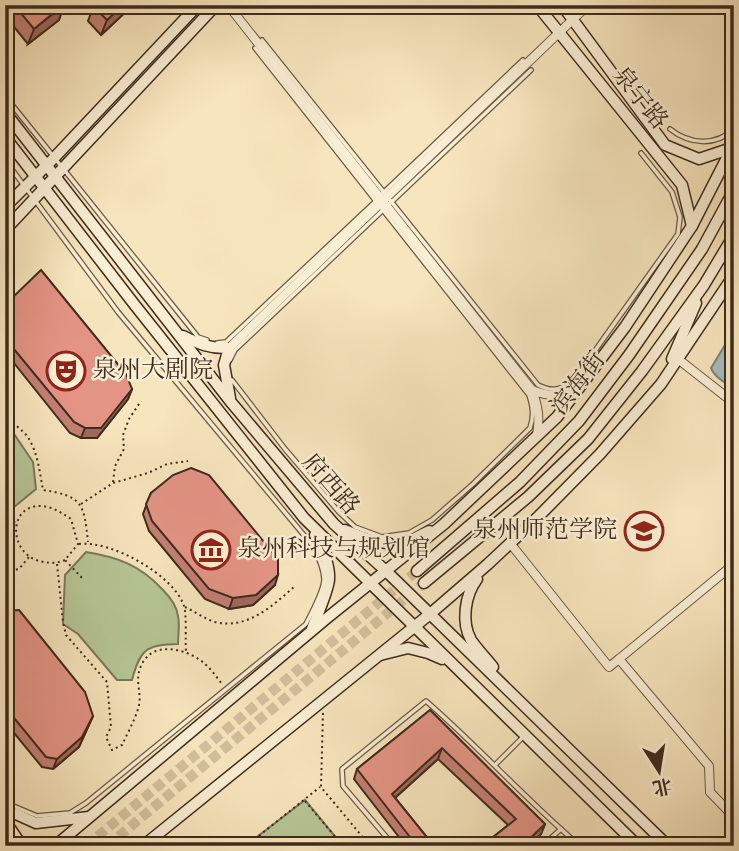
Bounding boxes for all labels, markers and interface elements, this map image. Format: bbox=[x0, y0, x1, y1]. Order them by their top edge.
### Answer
street label: 泉宁路 bbox=[607, 62, 673, 135]
street label: 滨海街 bbox=[545, 346, 611, 420]
theatre icon: 泉州大剧院 bbox=[45, 350, 87, 392]
place label: 泉州大剧院 bbox=[93, 356, 213, 383]
street label: 府西路 bbox=[297, 448, 365, 520]
school or university icon: 泉州师范学院 bbox=[623, 510, 665, 552]
place label: 泉州师范学院 bbox=[473, 516, 617, 543]
museum icon: 泉州科技与规划馆 bbox=[190, 529, 232, 571]
place label: 泉州科技与规划馆 bbox=[238, 535, 430, 562]
north arrow bbox=[624, 736, 694, 806]
text: 北 bbox=[651, 774, 674, 798]

